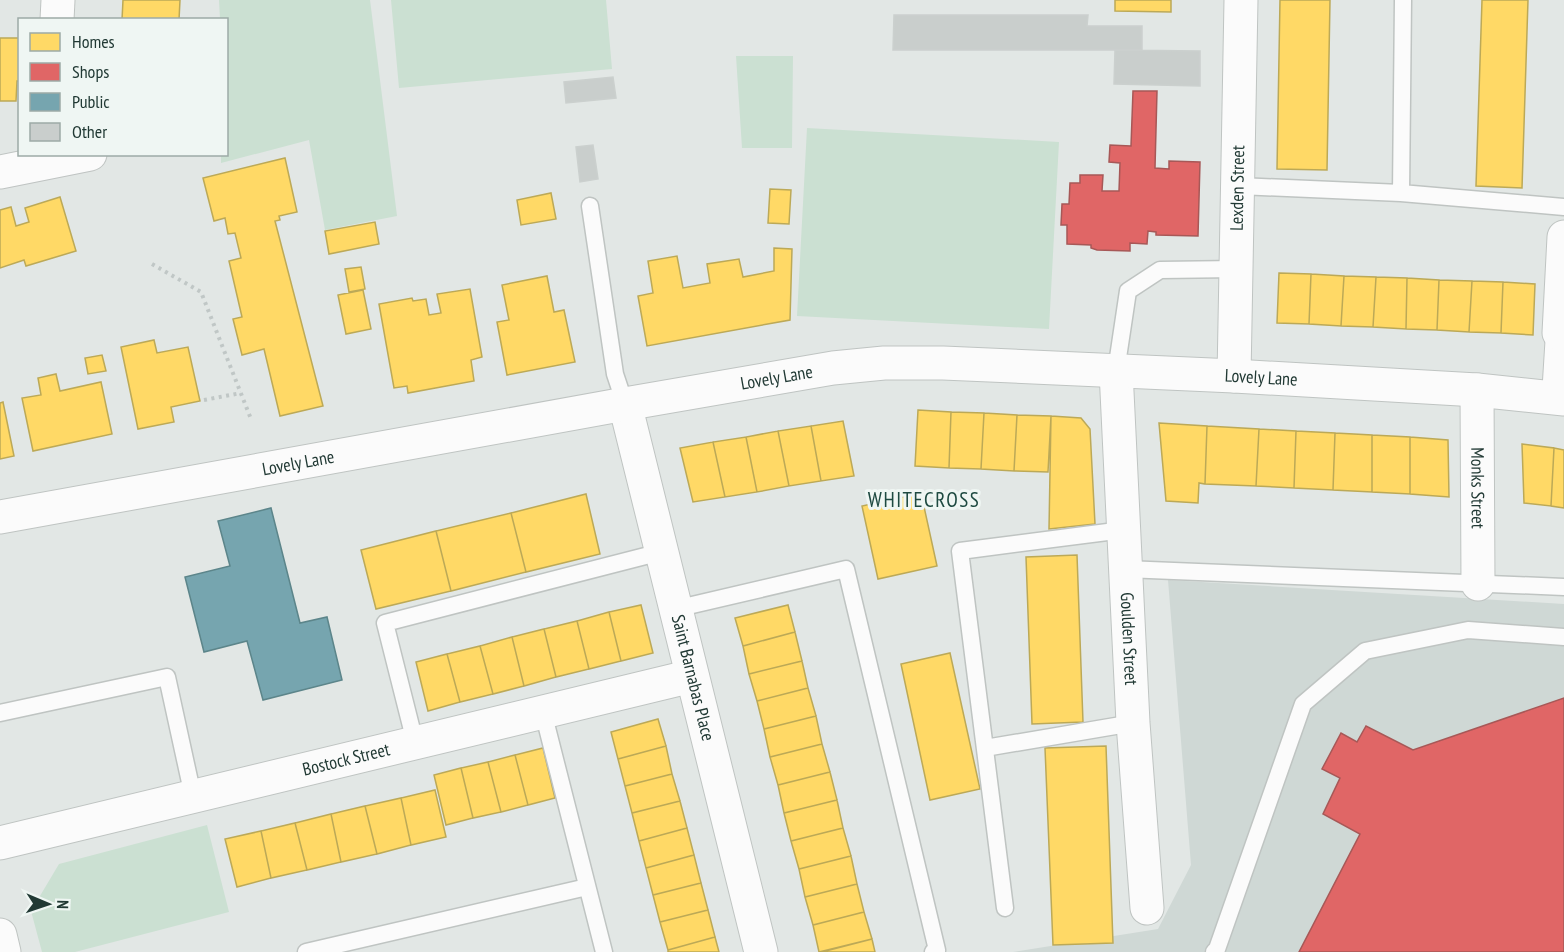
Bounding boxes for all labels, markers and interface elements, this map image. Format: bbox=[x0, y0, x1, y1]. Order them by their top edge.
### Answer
legend bbox=[18, 18, 228, 156]
text: Homes bbox=[72, 30, 115, 53]
text: Shops bbox=[72, 60, 109, 83]
text: Public bbox=[72, 90, 110, 113]
text: Other bbox=[72, 120, 107, 143]
street label: Lexden Street bbox=[1225, 145, 1249, 231]
street label: Lovely Lane bbox=[739, 360, 814, 395]
street label: Lovely Lane bbox=[1224, 364, 1298, 391]
street label: Lovely Lane bbox=[260, 445, 336, 480]
street label: Monks Street bbox=[1466, 447, 1490, 529]
district label: WHITECROSS bbox=[868, 486, 980, 513]
street label: Goulden Street bbox=[1116, 592, 1143, 686]
street label: Saint Barnabas Place bbox=[667, 612, 720, 743]
street label: Bostock Street bbox=[300, 737, 392, 781]
north arrow bbox=[18, 874, 78, 934]
text: N bbox=[53, 900, 73, 909]

